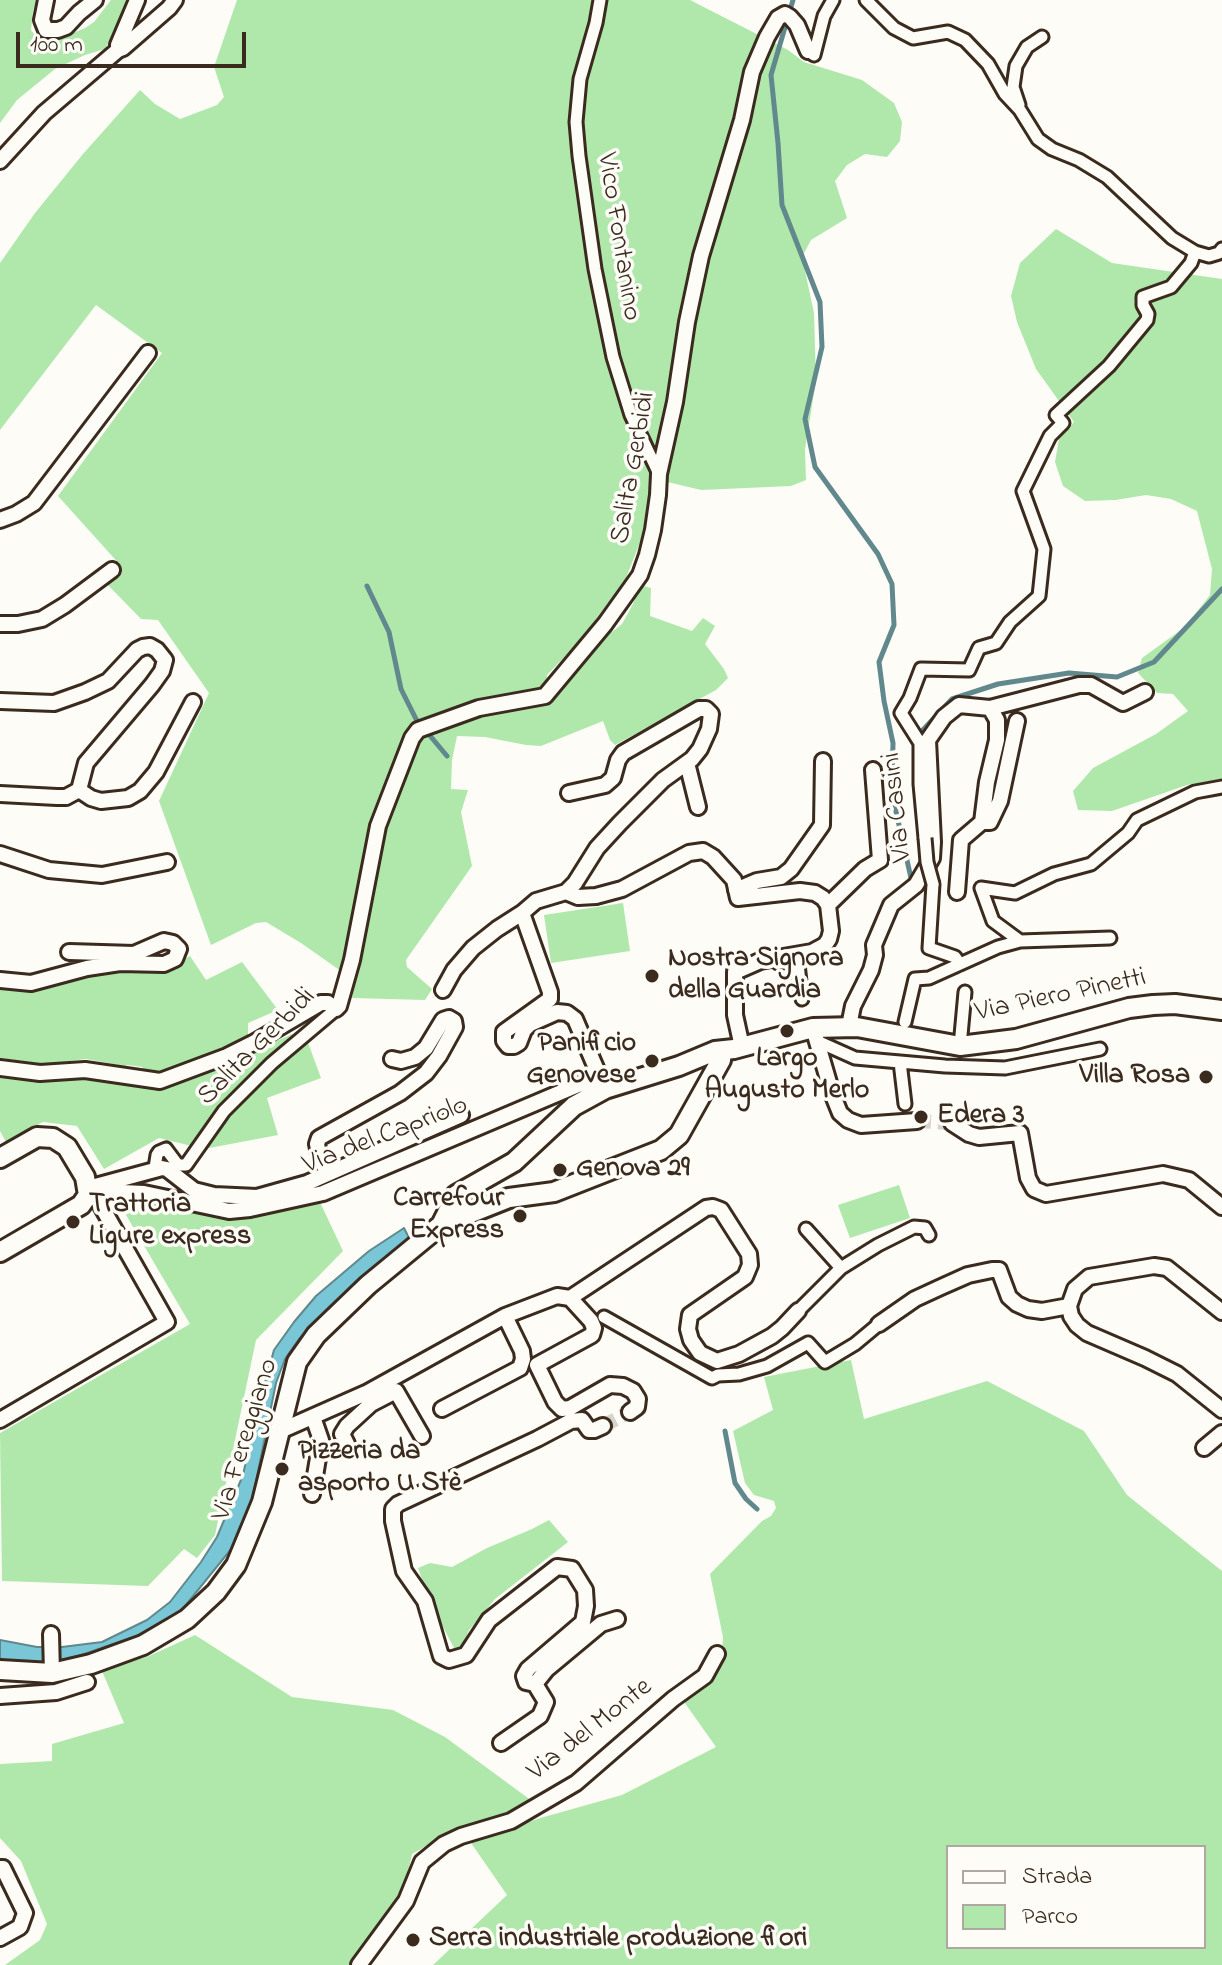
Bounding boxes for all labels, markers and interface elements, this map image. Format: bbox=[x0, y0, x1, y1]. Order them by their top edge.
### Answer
scale bar bbox=[20, 16, 250, 66]
text: 100 m bbox=[30, 28, 83, 63]
street label: Vico Fontanino bbox=[587, 151, 647, 323]
street label: Salita Gerbidi bbox=[605, 389, 665, 547]
street label: Via Casini bbox=[877, 750, 921, 864]
place label: Nostra Signora della Guardia bbox=[668, 943, 844, 1009]
street label: Via Piero Pinetti bbox=[972, 962, 1150, 1032]
marker: Nostra Signora della Guardia bbox=[643, 967, 661, 985]
street label: Salita Gerbidi bbox=[192, 982, 324, 1114]
marker: Largo Augusto Merlo bbox=[778, 1022, 796, 1040]
place label: Panificio Genovese bbox=[527, 1028, 636, 1094]
place label: Largo Augusto Merlo bbox=[705, 1043, 869, 1109]
marker: Panificio Genovese bbox=[643, 1052, 661, 1070]
place label: Villa Rosa bbox=[1079, 1060, 1190, 1094]
marker: Villa Rosa bbox=[1197, 1068, 1215, 1086]
street label: Via del Capriolo bbox=[299, 1090, 473, 1184]
place label: Edera 3 bbox=[937, 1100, 1025, 1134]
marker: Edera 3 bbox=[912, 1108, 930, 1126]
place label: Genova 29 bbox=[576, 1153, 690, 1187]
marker: Genova 29 bbox=[551, 1161, 569, 1179]
place label: Carrefour Express bbox=[393, 1183, 504, 1249]
place label: Trattoria Ligure express bbox=[89, 1189, 251, 1255]
marker: Carrefour Express bbox=[511, 1207, 529, 1225]
marker: Trattoria Ligure express bbox=[64, 1213, 82, 1231]
street label: Via Fereggiano bbox=[206, 1355, 288, 1525]
place label: Pizzeria da asporto U Stè bbox=[298, 1436, 461, 1502]
marker: Pizzeria da asporto U Stè bbox=[273, 1460, 291, 1478]
street label: Via del Monte bbox=[522, 1672, 660, 1790]
legend bbox=[946, 1845, 1206, 1949]
text: Strada bbox=[1022, 1860, 1092, 1895]
text: Parco bbox=[1022, 1900, 1078, 1935]
place label: Serra industriale produzione fiori bbox=[429, 1923, 807, 1957]
marker: Serra industriale produzione fiori bbox=[404, 1931, 422, 1949]

